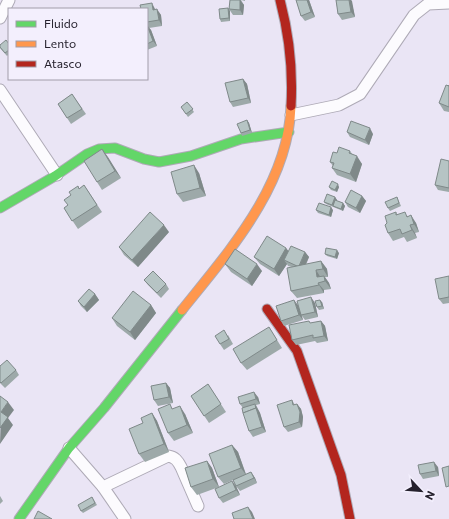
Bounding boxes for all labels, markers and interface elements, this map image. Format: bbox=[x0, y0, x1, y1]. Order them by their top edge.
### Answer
legend bbox=[8, 8, 148, 80]
text: Fluido bbox=[44, 16, 78, 30]
text: Lento bbox=[44, 36, 76, 50]
text: Atasco bbox=[44, 56, 82, 70]
north arrow bbox=[401, 471, 441, 511]
text: N bbox=[423, 489, 438, 502]

